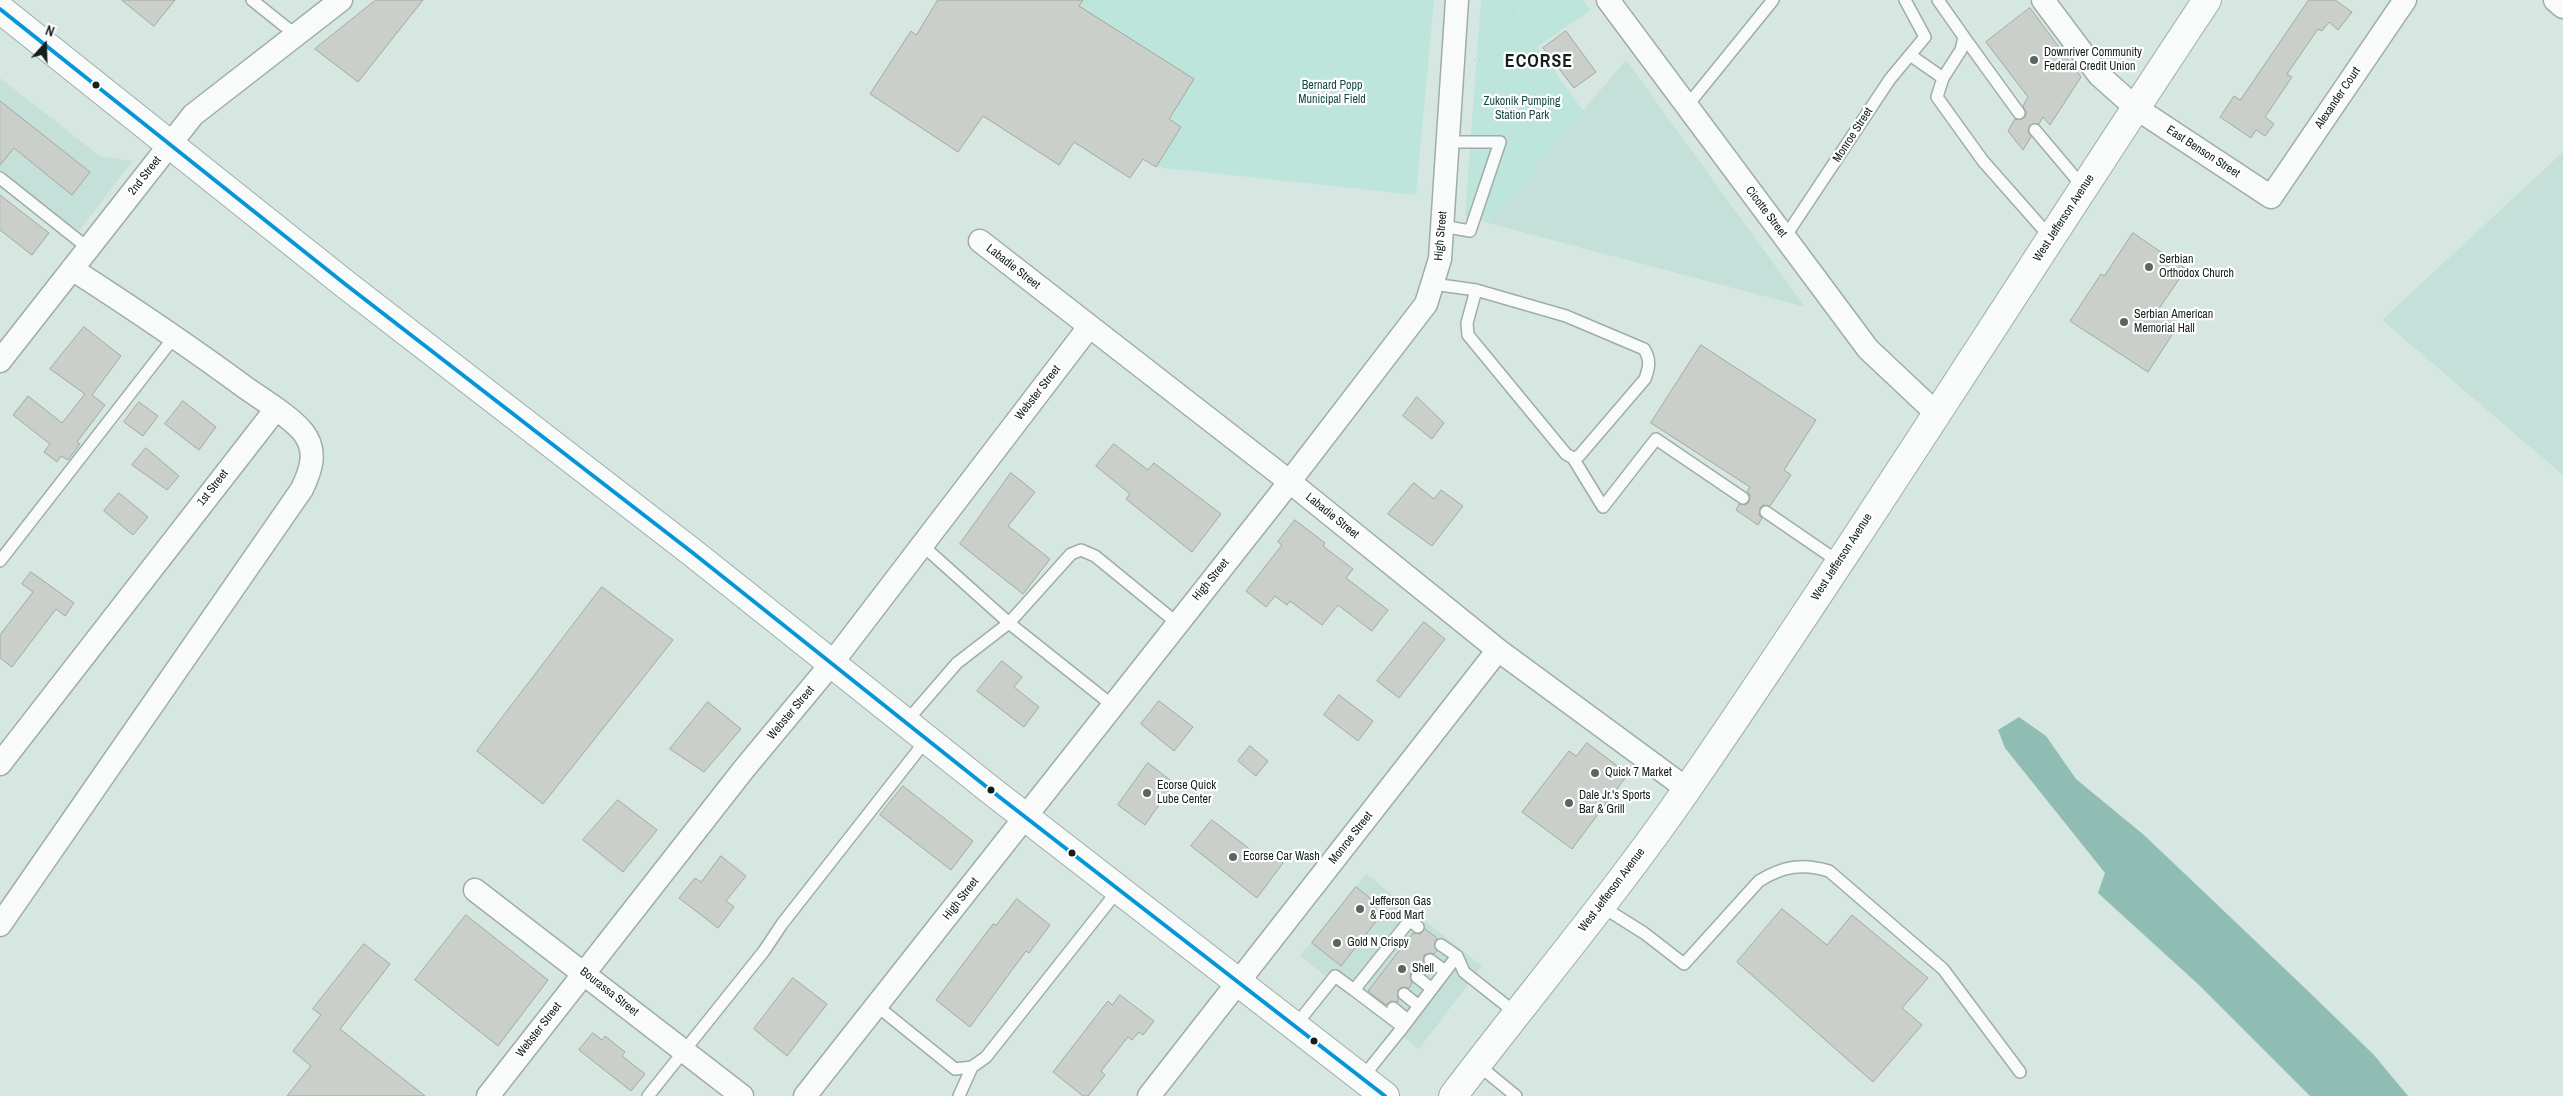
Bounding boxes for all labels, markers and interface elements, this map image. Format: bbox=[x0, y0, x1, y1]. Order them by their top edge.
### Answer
north arrow bbox=[20, 20, 70, 70]
text: N bbox=[43, 21, 57, 41]
place label: Downriver Community Federal Credit Union bbox=[2044, 46, 2142, 74]
district label: ECORSE bbox=[1504, 51, 1574, 73]
marker: Downriver Community Federal Credit Union bbox=[2028, 54, 2040, 66]
street label: Alexander Court bbox=[2312, 65, 2364, 131]
park label: Bernard Popp Municipal Field bbox=[1298, 79, 1366, 107]
unlabelled marker bbox=[91, 80, 101, 90]
park label: Zukonik Pumping Station Park bbox=[1483, 95, 1561, 123]
street label: Monroe Street bbox=[1830, 105, 1876, 165]
street label: East Benson Street bbox=[2164, 123, 2242, 181]
street label: 2nd Street bbox=[125, 154, 165, 198]
street label: West Jefferson Avenue bbox=[2030, 172, 2098, 264]
street label: Cicotte Street bbox=[1742, 184, 1790, 240]
street label: High Street bbox=[1432, 211, 1450, 261]
street label: Labadie Street bbox=[983, 241, 1043, 293]
place label: Serbian Orthodox Church bbox=[2159, 253, 2234, 281]
marker: Serbian Orthodox Church bbox=[2143, 261, 2155, 273]
place label: Serbian American Memorial Hall bbox=[2134, 308, 2213, 336]
marker: Serbian American Memorial Hall bbox=[2118, 316, 2130, 328]
street label: Webster Street bbox=[1012, 363, 1064, 423]
street label: 1st Street bbox=[194, 467, 232, 509]
street label: Labadie Street bbox=[1302, 490, 1362, 542]
street label: West Jefferson Avenue bbox=[1808, 511, 1876, 603]
street label: High Street bbox=[1190, 556, 1232, 604]
street label: Webster Street bbox=[764, 683, 818, 743]
place label: Quick 7 Market bbox=[1605, 766, 1672, 780]
marker: Quick 7 Market bbox=[1589, 767, 1601, 779]
place label: Ecorse Quick Lube Center bbox=[1157, 779, 1216, 807]
unlabelled marker bbox=[986, 785, 996, 795]
marker: Ecorse Quick Lube Center bbox=[1141, 787, 1153, 799]
place label: Dale Jr.'s Sports Bar & Grill bbox=[1579, 789, 1650, 817]
marker: Dale Jr.'s Sports Bar & Grill bbox=[1563, 797, 1575, 809]
street label: Monroe Street bbox=[1326, 809, 1376, 867]
street label: West Jefferson Avenue bbox=[1576, 845, 1648, 935]
unlabelled marker bbox=[1067, 848, 1077, 858]
place label: Ecorse Car Wash bbox=[1243, 850, 1320, 864]
marker: Ecorse Car Wash bbox=[1227, 851, 1239, 863]
street label: High Street bbox=[940, 875, 982, 923]
place label: Jefferson Gas & Food Mart bbox=[1370, 895, 1431, 923]
marker: Jefferson Gas & Food Mart bbox=[1354, 903, 1366, 915]
place label: Gold N Crispy bbox=[1347, 936, 1409, 950]
marker: Gold N Crispy bbox=[1331, 937, 1343, 949]
place label: Shell bbox=[1412, 962, 1434, 976]
marker: Shell bbox=[1396, 963, 1408, 975]
street label: Bourassa Street bbox=[577, 965, 641, 1019]
street label: Webster Street bbox=[513, 1000, 565, 1060]
unlabelled marker bbox=[1309, 1036, 1319, 1046]

